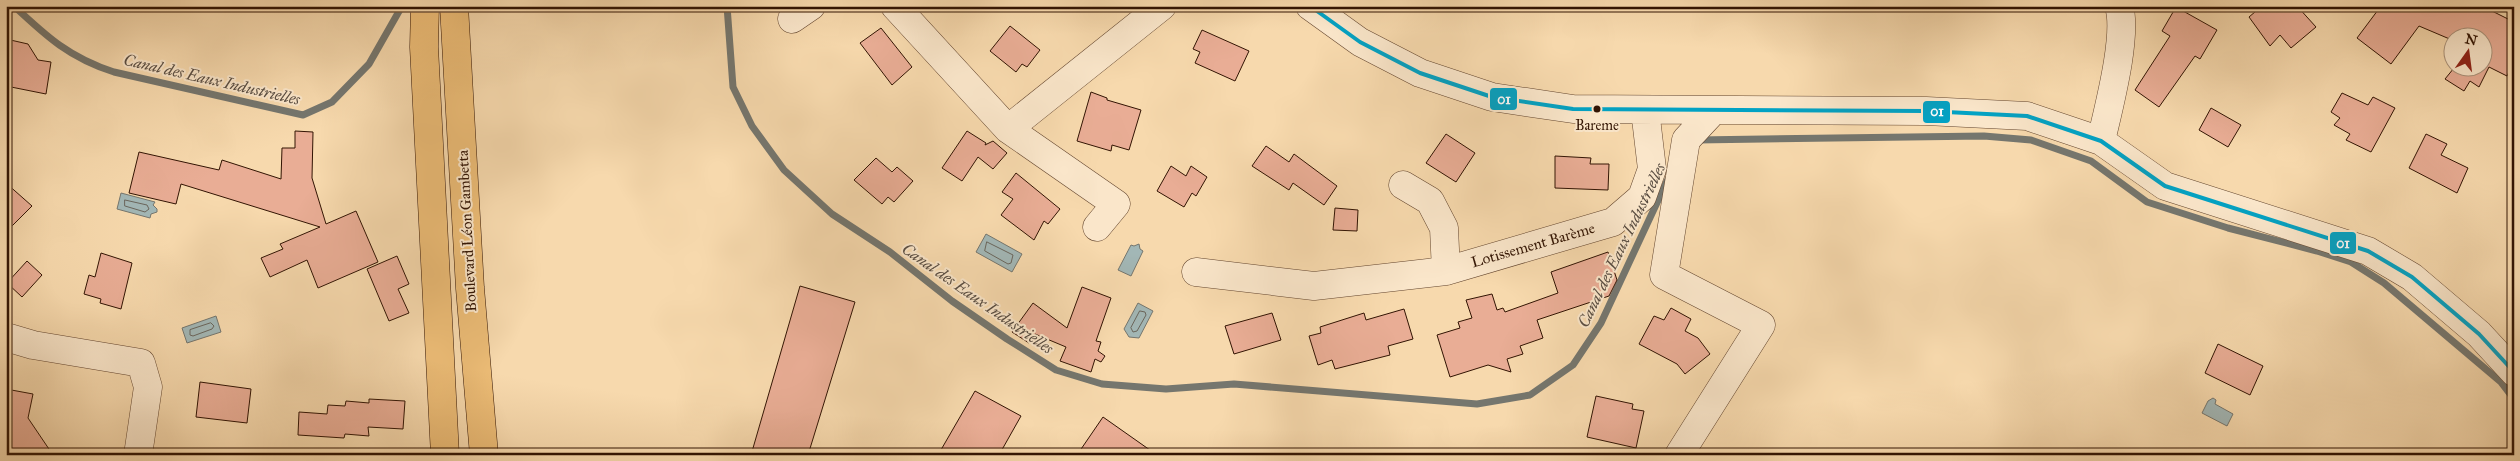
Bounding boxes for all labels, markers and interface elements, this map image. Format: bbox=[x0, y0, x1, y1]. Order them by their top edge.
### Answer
north arrow bbox=[2442, 28, 2492, 78]
text: N bbox=[2463, 30, 2479, 50]
water label: Canal des Eaux Industrielles bbox=[122, 50, 302, 109]
line badge: 01 bbox=[1489, 87, 1518, 111]
text: 01 bbox=[1497, 91, 1511, 108]
line badge: 01 bbox=[1922, 100, 1951, 124]
text: 01 bbox=[1930, 103, 1944, 120]
marker: Bareme bbox=[1592, 104, 1602, 114]
place label: Bareme bbox=[1575, 117, 1619, 134]
street label: Boulevard Léon Gambetta bbox=[454, 149, 480, 312]
water label: Canal des Eaux Industrielles bbox=[1573, 160, 1670, 330]
street label: Lotissement Barème bbox=[1469, 219, 1597, 271]
line badge: 01 bbox=[2329, 231, 2357, 255]
text: 01 bbox=[2336, 235, 2350, 252]
water label: Canal des Eaux Industrielles bbox=[898, 239, 1057, 358]

